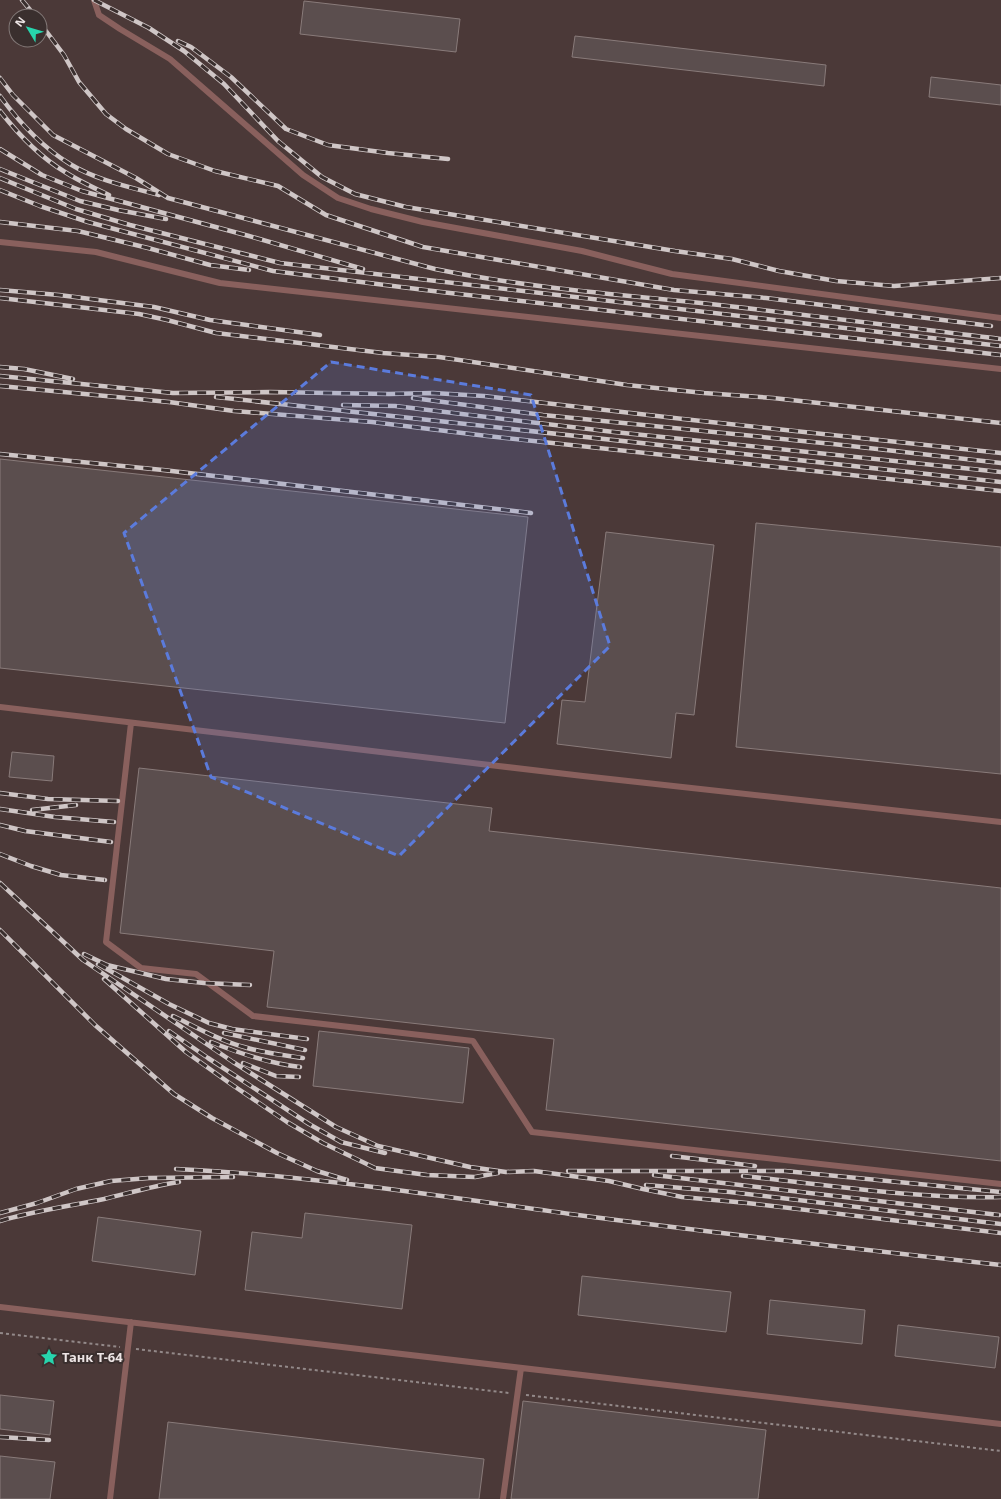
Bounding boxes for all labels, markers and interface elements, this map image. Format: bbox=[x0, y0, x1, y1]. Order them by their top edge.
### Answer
north arrow bbox=[8, 8, 48, 48]
text: N bbox=[11, 13, 28, 30]
place icon: Танк Т-64 bbox=[39, 1347, 59, 1367]
place label: Танк Т-64 bbox=[62, 1348, 123, 1366]

